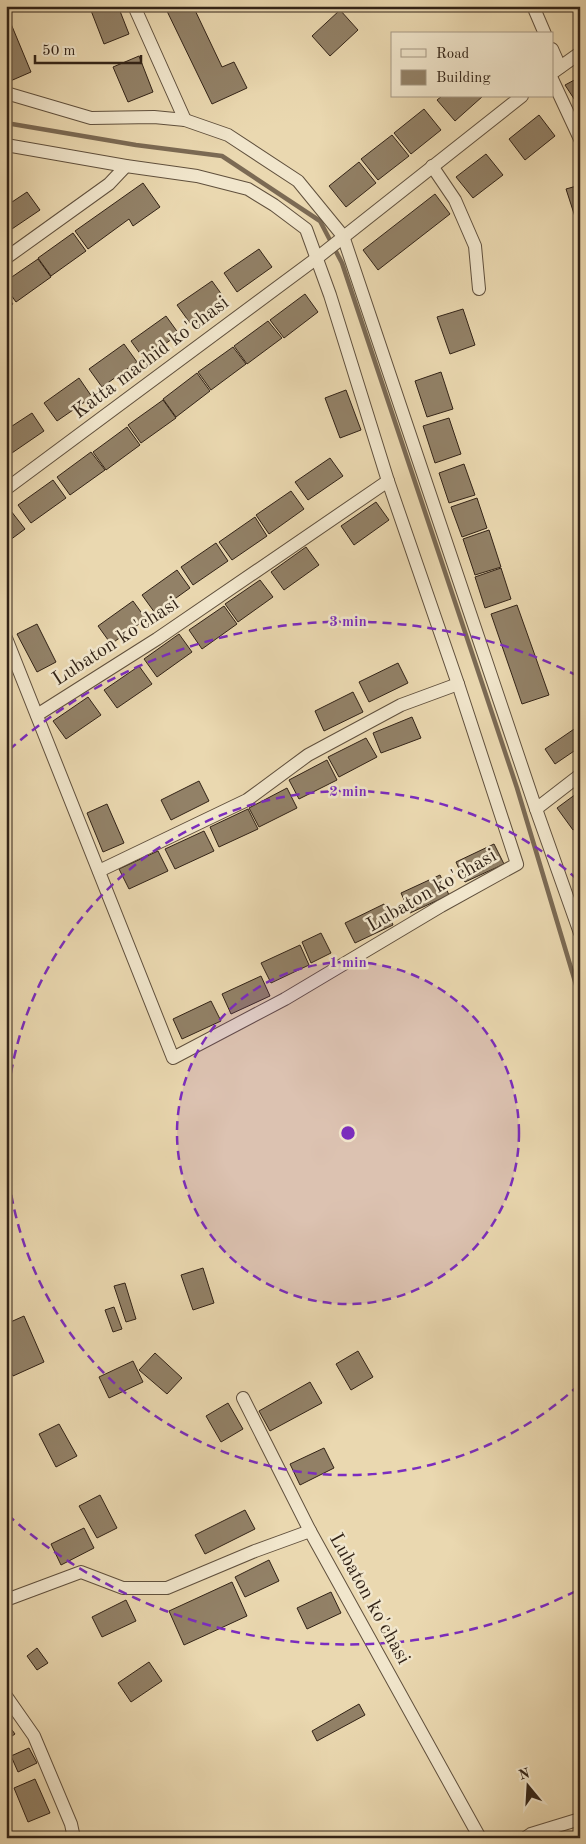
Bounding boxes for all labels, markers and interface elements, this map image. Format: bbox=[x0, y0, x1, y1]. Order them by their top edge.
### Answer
scale bar bbox=[35, 32, 141, 64]
legend bbox=[391, 32, 554, 98]
text: 50 m bbox=[42, 44, 76, 59]
text: Road bbox=[436, 47, 470, 62]
text: Building bbox=[436, 71, 491, 86]
street label: Katta machid ko'chasi bbox=[69, 293, 233, 423]
street label: Lubaton ko'chasi bbox=[49, 594, 183, 690]
text: 3 min bbox=[329, 615, 367, 630]
text: 2 min bbox=[329, 785, 367, 800]
street label: Lubaton ko'chasi bbox=[364, 846, 500, 936]
text: 1 min bbox=[329, 956, 367, 971]
centre of rings bbox=[339, 1124, 357, 1142]
street label: Lubaton ko'chasi bbox=[325, 1530, 413, 1668]
north arrow bbox=[504, 1762, 554, 1812]
text: N bbox=[517, 1766, 532, 1783]

